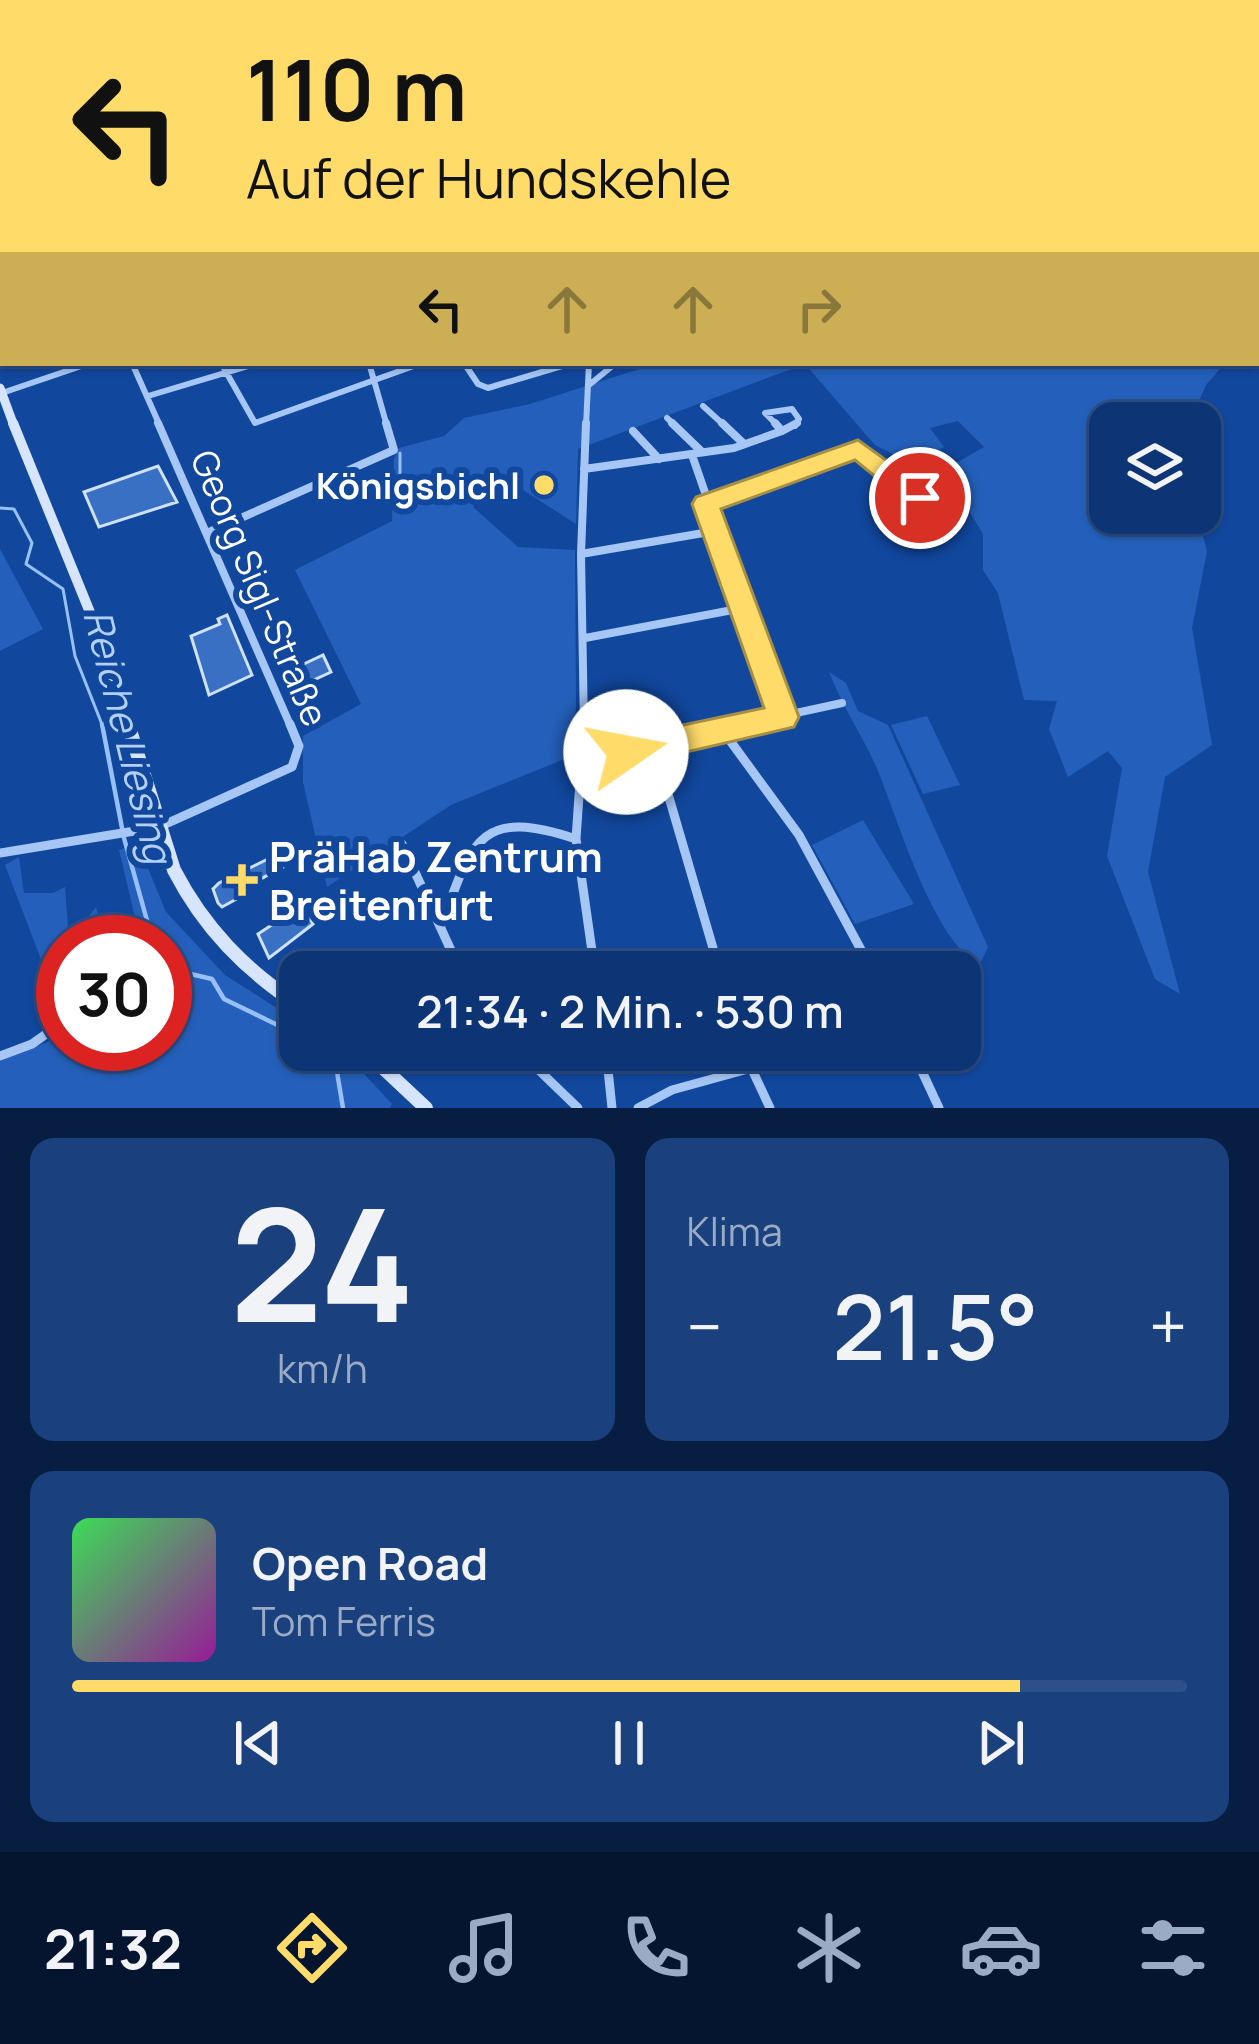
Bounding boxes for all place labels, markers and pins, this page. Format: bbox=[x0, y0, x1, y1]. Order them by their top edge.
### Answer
pin bbox=[869, 447, 971, 549]
place label: Königsbichl bbox=[316, 461, 520, 510]
marker: Königsbichl bbox=[531, 472, 557, 498]
place label: PräHab Zentrum Breitenfurt bbox=[269, 827, 603, 933]
marker: PräHab Zentrum Breitenfurt bbox=[226, 864, 258, 896]

